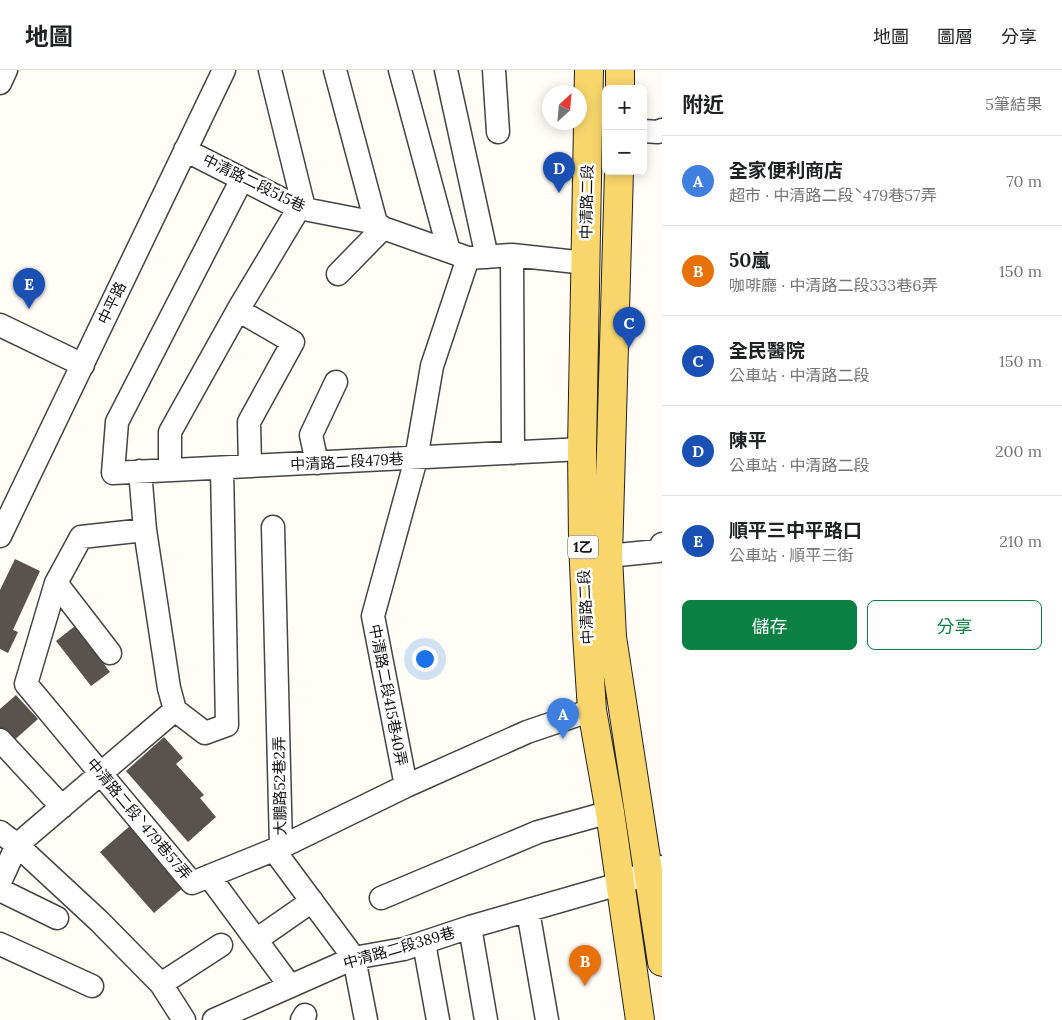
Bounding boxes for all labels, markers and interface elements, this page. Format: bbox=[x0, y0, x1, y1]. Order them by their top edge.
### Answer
text: 地圖 bbox=[25, 21, 73, 52]
text: 地圖 bbox=[873, 25, 909, 48]
text: 圖層 bbox=[937, 25, 973, 48]
text: 分享 bbox=[1001, 25, 1037, 48]
north arrow bbox=[542, 85, 587, 130]
map controls bbox=[602, 85, 647, 175]
button: + bbox=[602, 85, 647, 130]
text: 附近 bbox=[682, 91, 724, 118]
text: 5筆結果 bbox=[985, 94, 1042, 114]
button: − bbox=[602, 130, 647, 175]
street label: 中清路二段515巷 bbox=[200, 150, 309, 216]
pin: D bbox=[543, 152, 575, 193]
text: 全家便利商店 bbox=[729, 158, 843, 182]
street label: 中清路二段 bbox=[576, 164, 597, 240]
text: A bbox=[693, 171, 703, 191]
text: 70 m bbox=[1006, 171, 1042, 191]
text: 超市 · 中清路二段ˋ479巷57弄 bbox=[729, 185, 936, 205]
text: 50嵐 bbox=[729, 248, 770, 272]
text: B bbox=[693, 261, 703, 281]
text: 150 m bbox=[999, 261, 1042, 281]
pin: E bbox=[13, 268, 45, 309]
text: 咖啡廳 · 中清路二段333巷6弄 bbox=[729, 275, 937, 295]
street label: 中平路 bbox=[93, 278, 130, 327]
pin: C bbox=[613, 307, 645, 348]
text: 全民醫院 bbox=[729, 338, 805, 362]
text: C bbox=[692, 351, 704, 371]
text: 150 m bbox=[999, 351, 1042, 371]
text: 公車站 · 中清路二段 bbox=[729, 365, 869, 385]
text: 陳平 bbox=[729, 428, 767, 452]
text: D bbox=[692, 441, 704, 461]
text: 200 m bbox=[995, 441, 1042, 461]
street label: 中清路二段479巷 bbox=[290, 449, 404, 474]
text: 公車站 · 中清路二段 bbox=[729, 455, 869, 475]
text: 順平三中平路口 bbox=[729, 518, 862, 542]
text: E bbox=[693, 531, 703, 551]
text: 210 m bbox=[999, 531, 1042, 551]
road number: 1乙 bbox=[568, 536, 598, 558]
text: 公車站 · 順平三街 bbox=[729, 545, 853, 565]
street label: 中清路二段 bbox=[574, 569, 597, 645]
button: 儲存 bbox=[682, 600, 857, 650]
button: 分享 bbox=[867, 600, 1042, 650]
street label: 中清路二段415巷40弄 bbox=[365, 622, 412, 768]
your location bbox=[412, 646, 438, 672]
pin: A bbox=[547, 698, 579, 739]
street label: 大鵬路52巷2弄 bbox=[269, 736, 290, 836]
street label: 中清路二段ˋ479巷57弄 bbox=[83, 754, 196, 883]
street label: 中清路二段389巷 bbox=[341, 922, 457, 973]
pin: B bbox=[569, 945, 601, 986]

